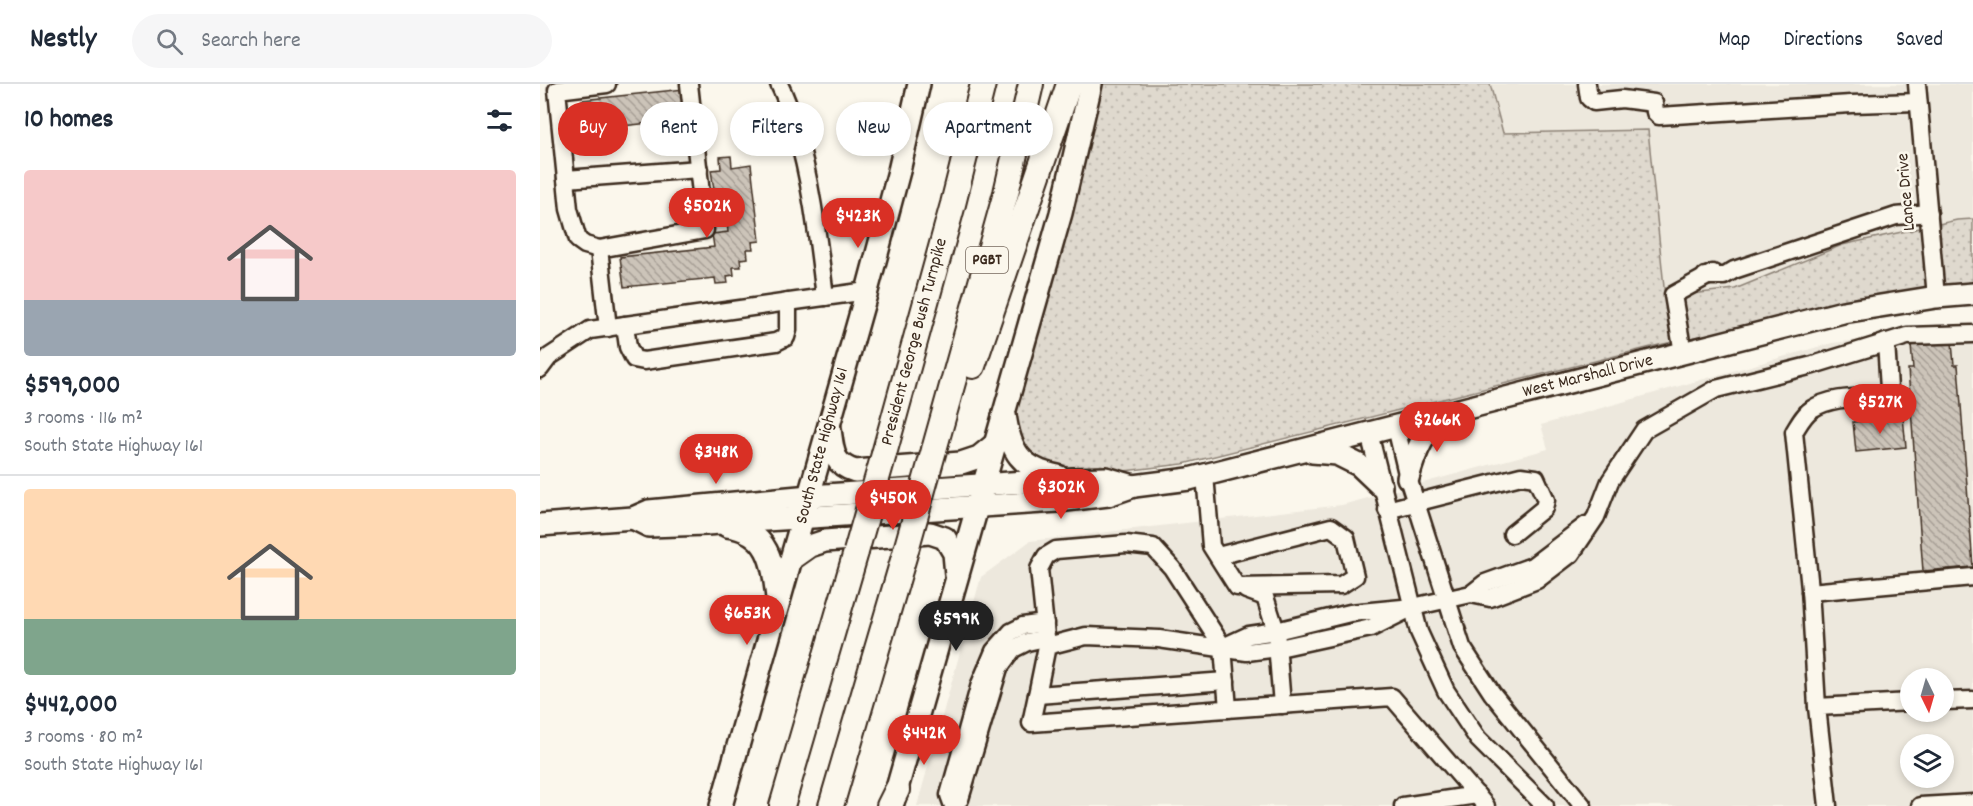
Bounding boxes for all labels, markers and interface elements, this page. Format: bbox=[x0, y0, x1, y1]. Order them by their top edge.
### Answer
search box bbox=[132, 14, 552, 68]
text: Nestly bbox=[30, 21, 96, 61]
icon: search bbox=[153, 25, 186, 58]
text: Search here bbox=[201, 26, 301, 57]
text: Map bbox=[1719, 26, 1750, 56]
text: Directions bbox=[1783, 26, 1863, 56]
text: Saved bbox=[1896, 26, 1943, 56]
text: 10 homes bbox=[24, 102, 114, 139]
chip: Buy bbox=[558, 102, 628, 156]
chip: Rent bbox=[640, 102, 718, 156]
chip: Filters bbox=[730, 102, 824, 156]
chip: New bbox=[836, 102, 911, 156]
chip: Apartment bbox=[923, 102, 1053, 156]
icon: filters bbox=[483, 104, 516, 137]
street label: Lance Drive bbox=[1891, 152, 1923, 232]
pin: $502K bbox=[665, 188, 749, 239]
text: $502K bbox=[683, 193, 731, 221]
pin: $423K bbox=[816, 198, 900, 249]
text: $423K bbox=[835, 203, 881, 231]
icon: home bbox=[216, 209, 324, 317]
street label: President George Bush Turnpike bbox=[875, 235, 955, 448]
road number: PGBT bbox=[966, 247, 1008, 273]
street label: West Marshall Drive bbox=[1520, 349, 1656, 405]
street label: South State Highway 161 bbox=[790, 365, 856, 527]
text: $599,000 bbox=[24, 368, 121, 405]
pin: $527K bbox=[1838, 384, 1922, 435]
text: $527K bbox=[1857, 389, 1903, 417]
pin: $266K bbox=[1395, 402, 1479, 453]
text: 3 rooms · 116 m² bbox=[24, 405, 143, 433]
text: $266K bbox=[1413, 407, 1461, 435]
text: South State Highway 161 bbox=[24, 433, 203, 461]
pin: $348K bbox=[674, 434, 758, 485]
text: $348K bbox=[694, 439, 738, 467]
pin: $302K bbox=[1019, 469, 1103, 520]
text: $302K bbox=[1037, 474, 1085, 502]
pin: $450K bbox=[851, 480, 935, 531]
text: $450K bbox=[869, 485, 917, 513]
icon: home bbox=[216, 528, 324, 636]
pin: $653K bbox=[705, 595, 789, 646]
text: $653K bbox=[723, 600, 771, 628]
pin: $599K bbox=[914, 601, 998, 652]
text: $599K bbox=[933, 606, 979, 634]
north arrow bbox=[1900, 668, 1954, 722]
map controls bbox=[1900, 668, 1954, 788]
text: $442,000 bbox=[24, 687, 118, 724]
pin: $442K bbox=[882, 715, 966, 766]
text: $442K bbox=[902, 720, 946, 748]
text: 3 rooms · 80 m² bbox=[24, 724, 143, 752]
button: layers bbox=[1900, 734, 1954, 788]
text: South State Highway 161 bbox=[24, 752, 203, 780]

